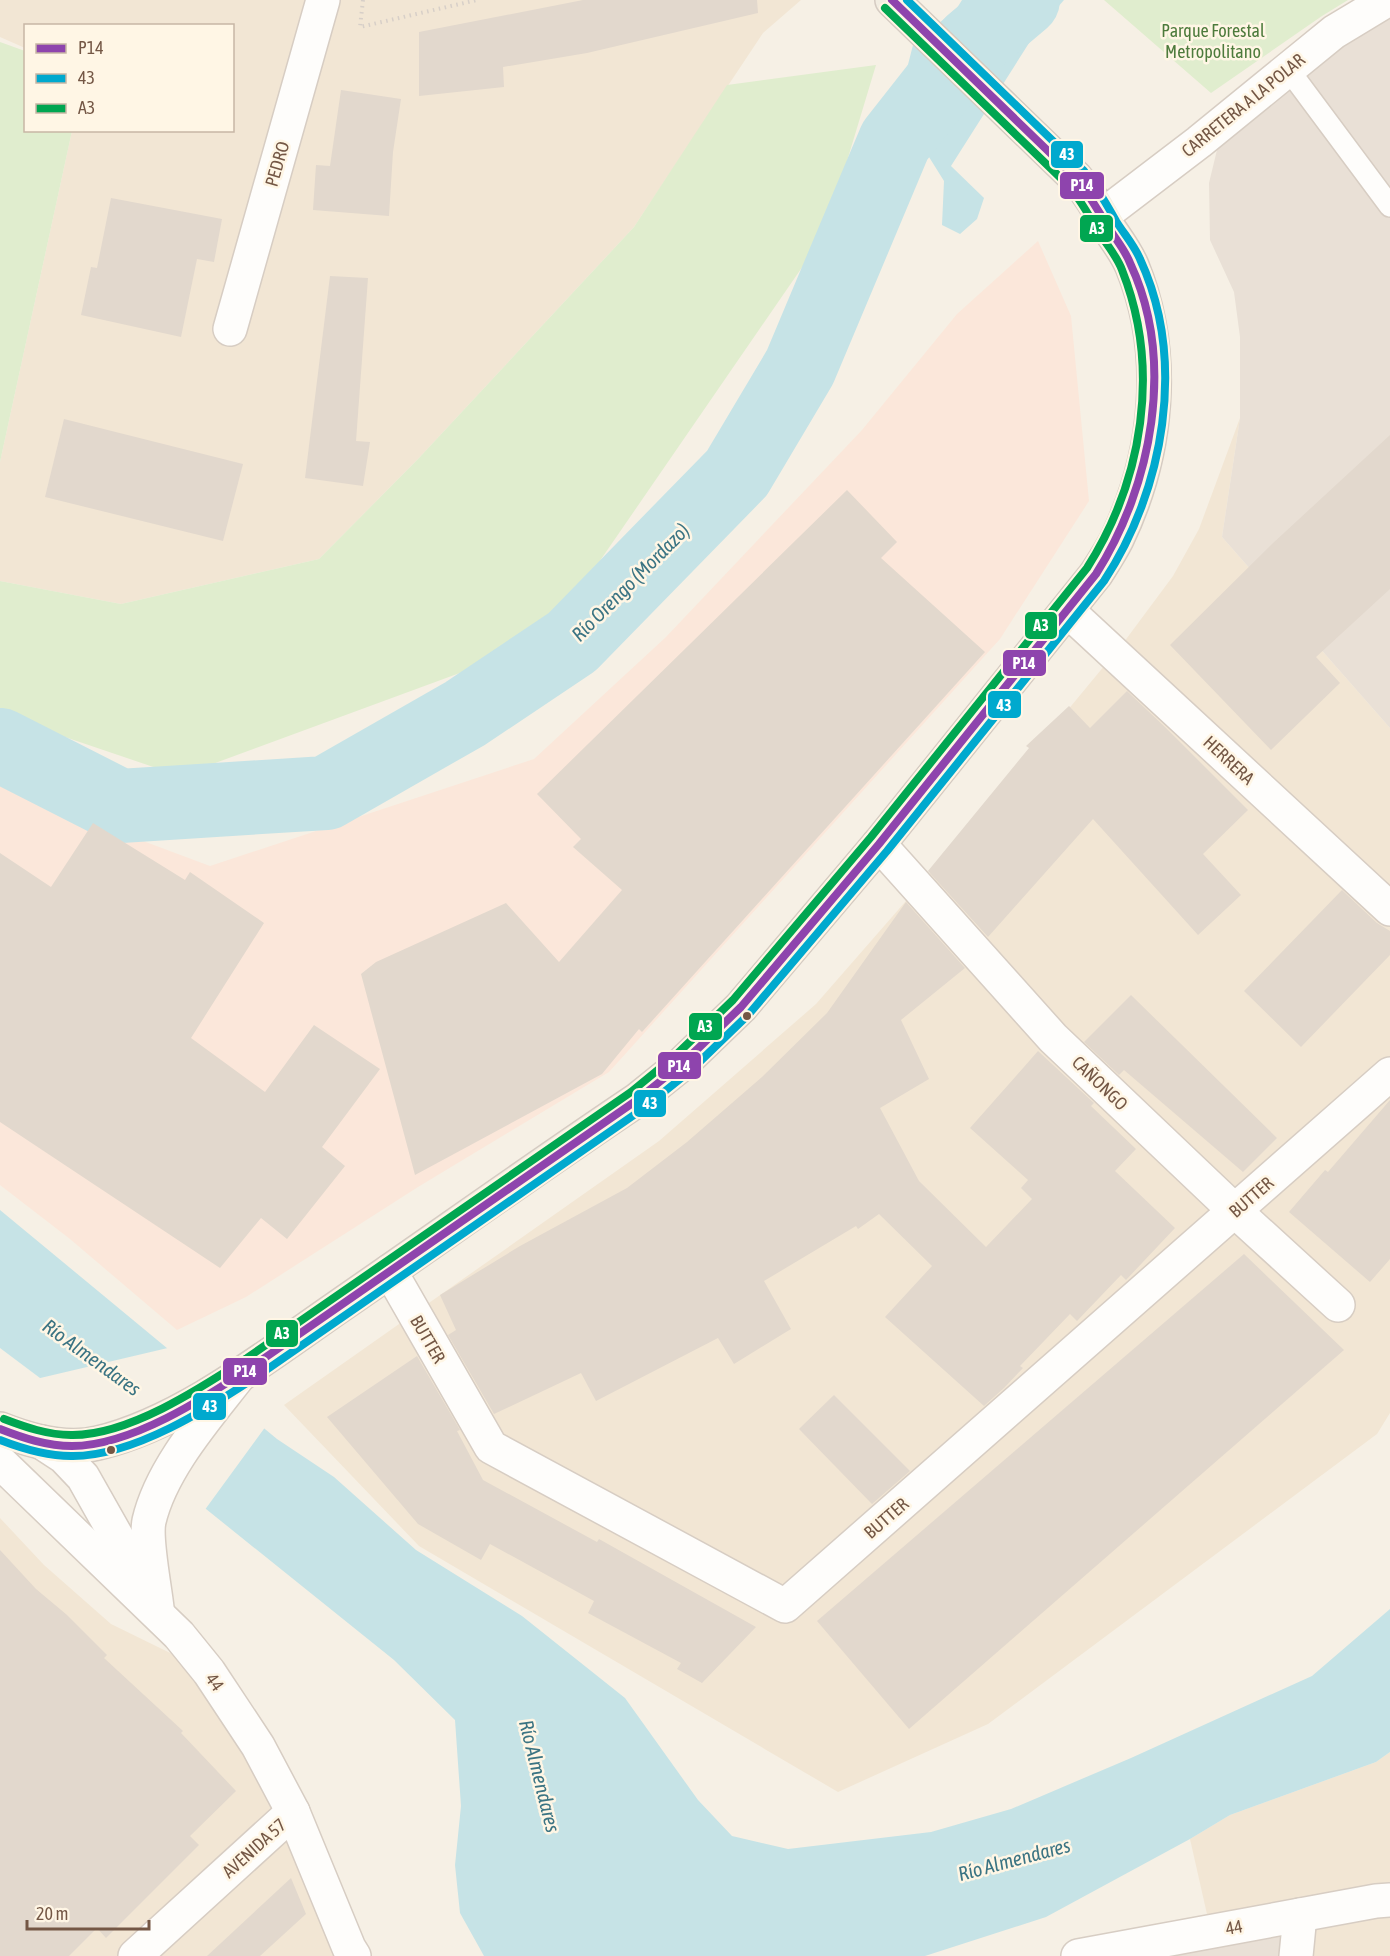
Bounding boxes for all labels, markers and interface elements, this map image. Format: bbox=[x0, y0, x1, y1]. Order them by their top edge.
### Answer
park label: Parque Forestal Metropolitano bbox=[1161, 20, 1265, 62]
legend bbox=[24, 24, 234, 132]
text: P14 bbox=[78, 37, 104, 58]
street label: CARRETERA A LA POLAR bbox=[1177, 49, 1309, 161]
text: 43 bbox=[78, 67, 95, 88]
text: A3 bbox=[78, 97, 95, 118]
street label: PEDRO bbox=[261, 139, 293, 189]
line badge: 43 bbox=[1050, 140, 1084, 169]
text: 43 bbox=[1058, 145, 1075, 163]
line badge: P14 bbox=[1059, 171, 1105, 200]
text: P14 bbox=[1071, 176, 1094, 194]
line badge: A3 bbox=[1079, 214, 1114, 243]
text: A3 bbox=[1088, 219, 1105, 237]
water label: Río Orengo (Mordazo) bbox=[567, 519, 693, 645]
line badge: A3 bbox=[1024, 611, 1058, 640]
text: A3 bbox=[1032, 616, 1049, 634]
line badge: P14 bbox=[1002, 649, 1047, 677]
text: P14 bbox=[1013, 654, 1036, 672]
line badge: 43 bbox=[987, 690, 1022, 719]
text: 43 bbox=[995, 696, 1012, 714]
street label: HERRERA bbox=[1199, 731, 1259, 789]
unlabelled marker bbox=[741, 1010, 753, 1022]
line badge: A3 bbox=[688, 1012, 723, 1041]
text: A3 bbox=[696, 1017, 713, 1035]
line badge: P14 bbox=[657, 1051, 702, 1080]
street label: CAÑONGO bbox=[1068, 1052, 1132, 1114]
text: P14 bbox=[668, 1057, 691, 1075]
line badge: 43 bbox=[633, 1089, 667, 1118]
text: 43 bbox=[641, 1094, 658, 1112]
street label: BUTTER bbox=[1225, 1172, 1277, 1222]
street label: BUTTER bbox=[406, 1311, 450, 1367]
water label: Río Almendares bbox=[39, 1314, 145, 1400]
line badge: A3 bbox=[265, 1319, 299, 1348]
text: A3 bbox=[273, 1324, 290, 1342]
line badge: P14 bbox=[222, 1357, 268, 1386]
text: P14 bbox=[234, 1362, 257, 1380]
line badge: 43 bbox=[192, 1392, 227, 1421]
text: 43 bbox=[201, 1397, 218, 1415]
unlabelled marker bbox=[105, 1444, 117, 1456]
street label: BUTTER bbox=[860, 1493, 912, 1543]
street label: 44 bbox=[202, 1669, 228, 1695]
water label: Río Almendares bbox=[515, 1717, 565, 1835]
street label: AVENIDA 57 bbox=[218, 1814, 290, 1882]
water label: Río Almendares bbox=[955, 1833, 1073, 1885]
scale bar bbox=[27, 1893, 148, 1931]
text: 20 m bbox=[36, 1903, 68, 1924]
street label: 44 bbox=[1224, 1915, 1244, 1939]

